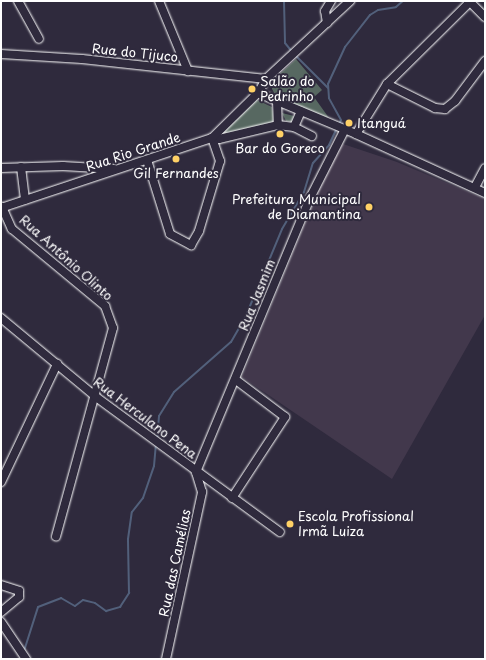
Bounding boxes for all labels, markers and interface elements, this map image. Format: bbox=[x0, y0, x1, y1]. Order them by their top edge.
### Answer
street label: Rua do Tijuco bbox=[92, 41, 178, 65]
place label: Salão do Pedrinho bbox=[260, 74, 315, 105]
marker: Salão do Pedrinho bbox=[247, 84, 257, 94]
place label: Itanguá bbox=[357, 115, 406, 131]
marker: Itanguá bbox=[344, 118, 354, 128]
street label: Rua Rio Grande bbox=[83, 129, 183, 175]
marker: Bar do Goreco bbox=[275, 129, 285, 139]
place label: Bar do Goreco bbox=[235, 140, 325, 156]
marker: Gil Fernandes bbox=[171, 154, 181, 164]
place label: Gil Fernandes bbox=[133, 165, 219, 181]
place label: Prefeitura Municipal de Diamantina bbox=[232, 192, 361, 223]
marker: Prefeitura Municipal de Diamantina bbox=[364, 202, 374, 212]
street label: Rua Antônio Olinto bbox=[16, 212, 116, 304]
street label: Rua Jasmim bbox=[235, 256, 279, 334]
street label: Rua Herculano Pena bbox=[90, 374, 200, 462]
street label: Rua das Camélias bbox=[156, 507, 194, 619]
place label: Escola Profissional Irmã Luiza bbox=[298, 509, 414, 540]
marker: Escola Profissional Irmã Luiza bbox=[285, 519, 295, 529]

